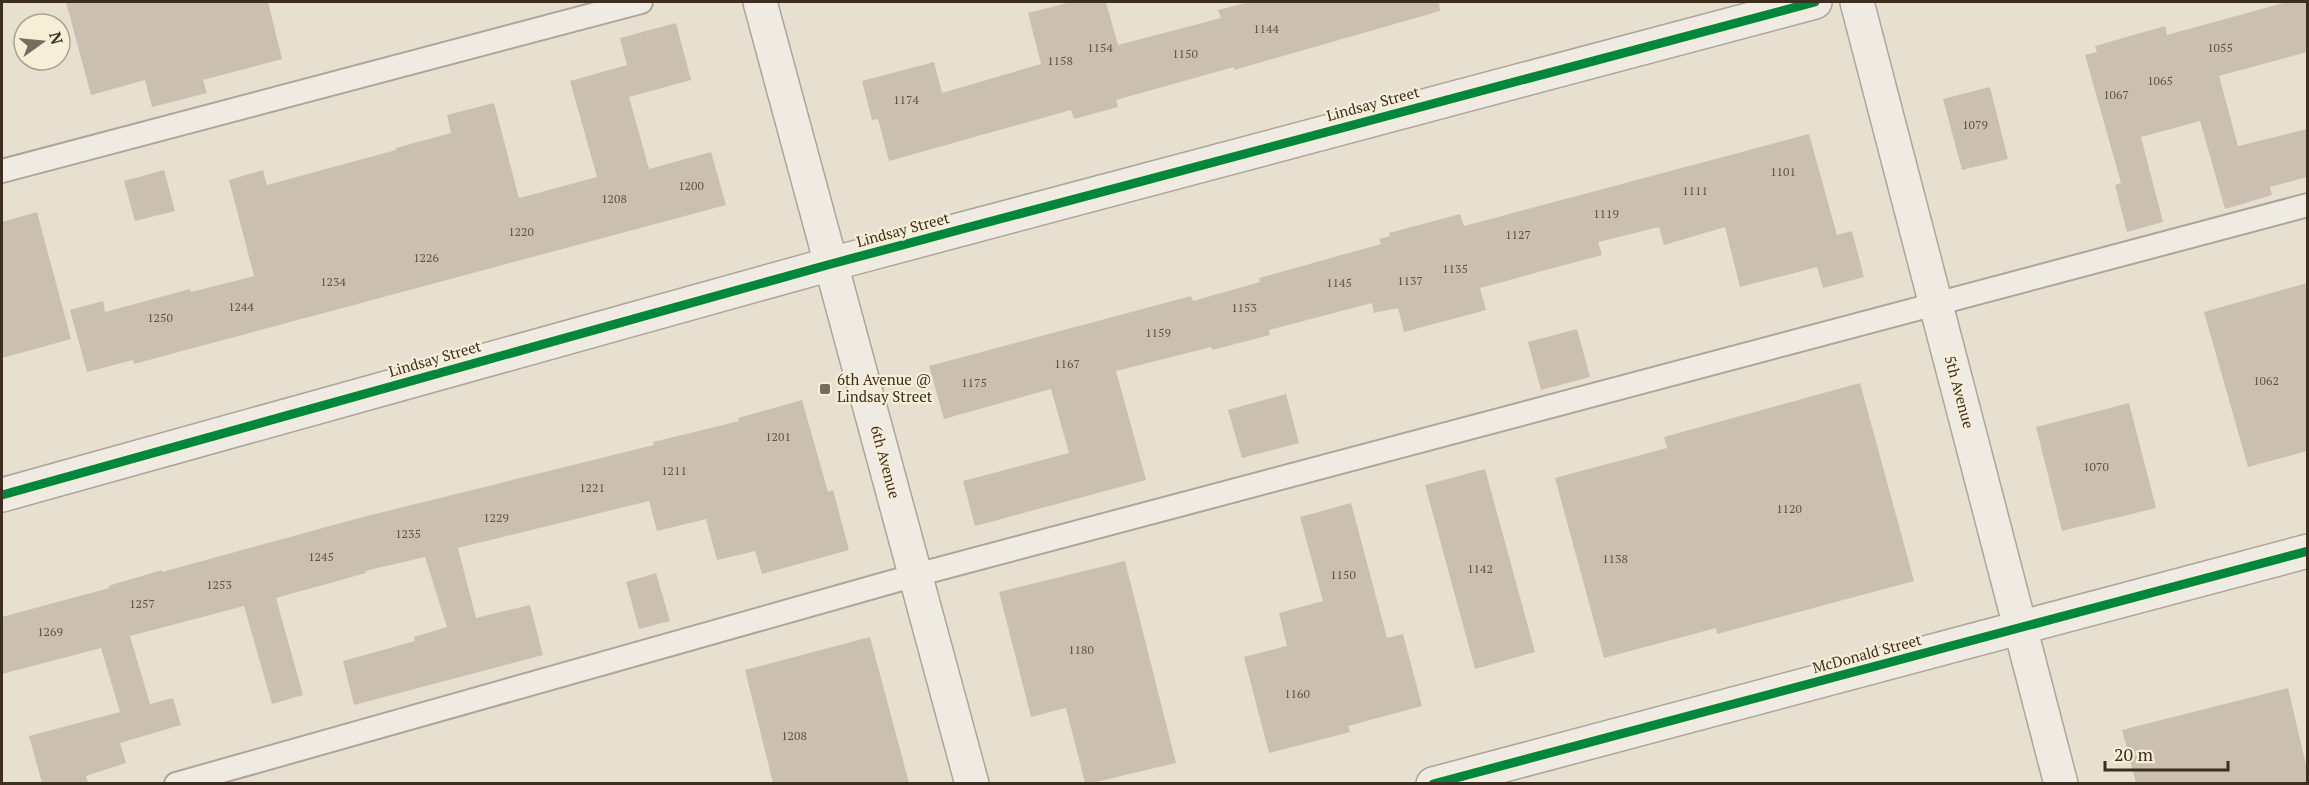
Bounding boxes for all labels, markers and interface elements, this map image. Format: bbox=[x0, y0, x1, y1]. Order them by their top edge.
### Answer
north arrow bbox=[12, 12, 72, 72]
house number: 1144 bbox=[1253, 21, 1279, 36]
text: N bbox=[44, 29, 69, 47]
house number: 1154 bbox=[1087, 40, 1113, 55]
house number: 1055 bbox=[2207, 40, 2233, 55]
house number: 1150 bbox=[1172, 46, 1198, 61]
house number: 1158 bbox=[1047, 53, 1073, 68]
house number: 1065 bbox=[2147, 73, 2173, 88]
street label: Lindsay Street bbox=[1324, 81, 1422, 125]
house number: 1067 bbox=[2103, 87, 2129, 102]
house number: 1174 bbox=[893, 92, 919, 107]
house number: 1079 bbox=[1962, 117, 1988, 132]
house number: 1101 bbox=[1770, 164, 1796, 179]
house number: 1200 bbox=[678, 178, 704, 193]
house number: 1111 bbox=[1682, 183, 1708, 198]
house number: 1208 bbox=[601, 191, 627, 206]
house number: 1119 bbox=[1593, 206, 1619, 221]
street label: Lindsay Street bbox=[854, 207, 952, 251]
house number: 1220 bbox=[508, 224, 534, 239]
house number: 1127 bbox=[1505, 227, 1531, 242]
house number: 1226 bbox=[413, 250, 439, 265]
house number: 1135 bbox=[1442, 261, 1468, 276]
house number: 1137 bbox=[1397, 273, 1423, 288]
house number: 1234 bbox=[320, 274, 346, 289]
house number: 1145 bbox=[1326, 275, 1352, 290]
house number: 1244 bbox=[228, 299, 254, 314]
house number: 1153 bbox=[1231, 300, 1257, 315]
house number: 1250 bbox=[147, 310, 173, 325]
house number: 1159 bbox=[1145, 325, 1171, 340]
street label: Lindsay Street bbox=[386, 335, 484, 381]
street label: 5th Avenue bbox=[1941, 353, 1979, 430]
house number: 1167 bbox=[1054, 356, 1080, 371]
place label: 6th Avenue @ Lindsay Street bbox=[837, 369, 933, 406]
house number: 1062 bbox=[2253, 373, 2279, 388]
house number: 1175 bbox=[961, 375, 987, 390]
marker: 6th Avenue @ Lindsay Street bbox=[818, 382, 832, 396]
street label: 6th Avenue bbox=[867, 423, 905, 500]
house number: 1201 bbox=[765, 429, 791, 444]
house number: 1070 bbox=[2083, 459, 2109, 474]
house number: 1211 bbox=[661, 463, 687, 478]
house number: 1221 bbox=[579, 480, 605, 495]
house number: 1120 bbox=[1776, 501, 1802, 516]
house number: 1229 bbox=[483, 510, 509, 525]
house number: 1235 bbox=[395, 526, 421, 541]
house number: 1245 bbox=[308, 549, 334, 564]
house number: 1138 bbox=[1602, 551, 1628, 566]
house number: 1142 bbox=[1467, 561, 1493, 576]
house number: 1150 bbox=[1330, 567, 1356, 582]
house number: 1253 bbox=[206, 577, 232, 592]
house number: 1257 bbox=[129, 596, 155, 611]
house number: 1269 bbox=[37, 624, 63, 639]
street label: McDonald Street bbox=[1810, 629, 1924, 677]
house number: 1180 bbox=[1068, 642, 1094, 657]
house number: 1160 bbox=[1284, 686, 1310, 701]
house number: 1208 bbox=[781, 728, 807, 743]
scale bar bbox=[2105, 734, 2228, 772]
text: 20 m bbox=[2114, 742, 2154, 766]

